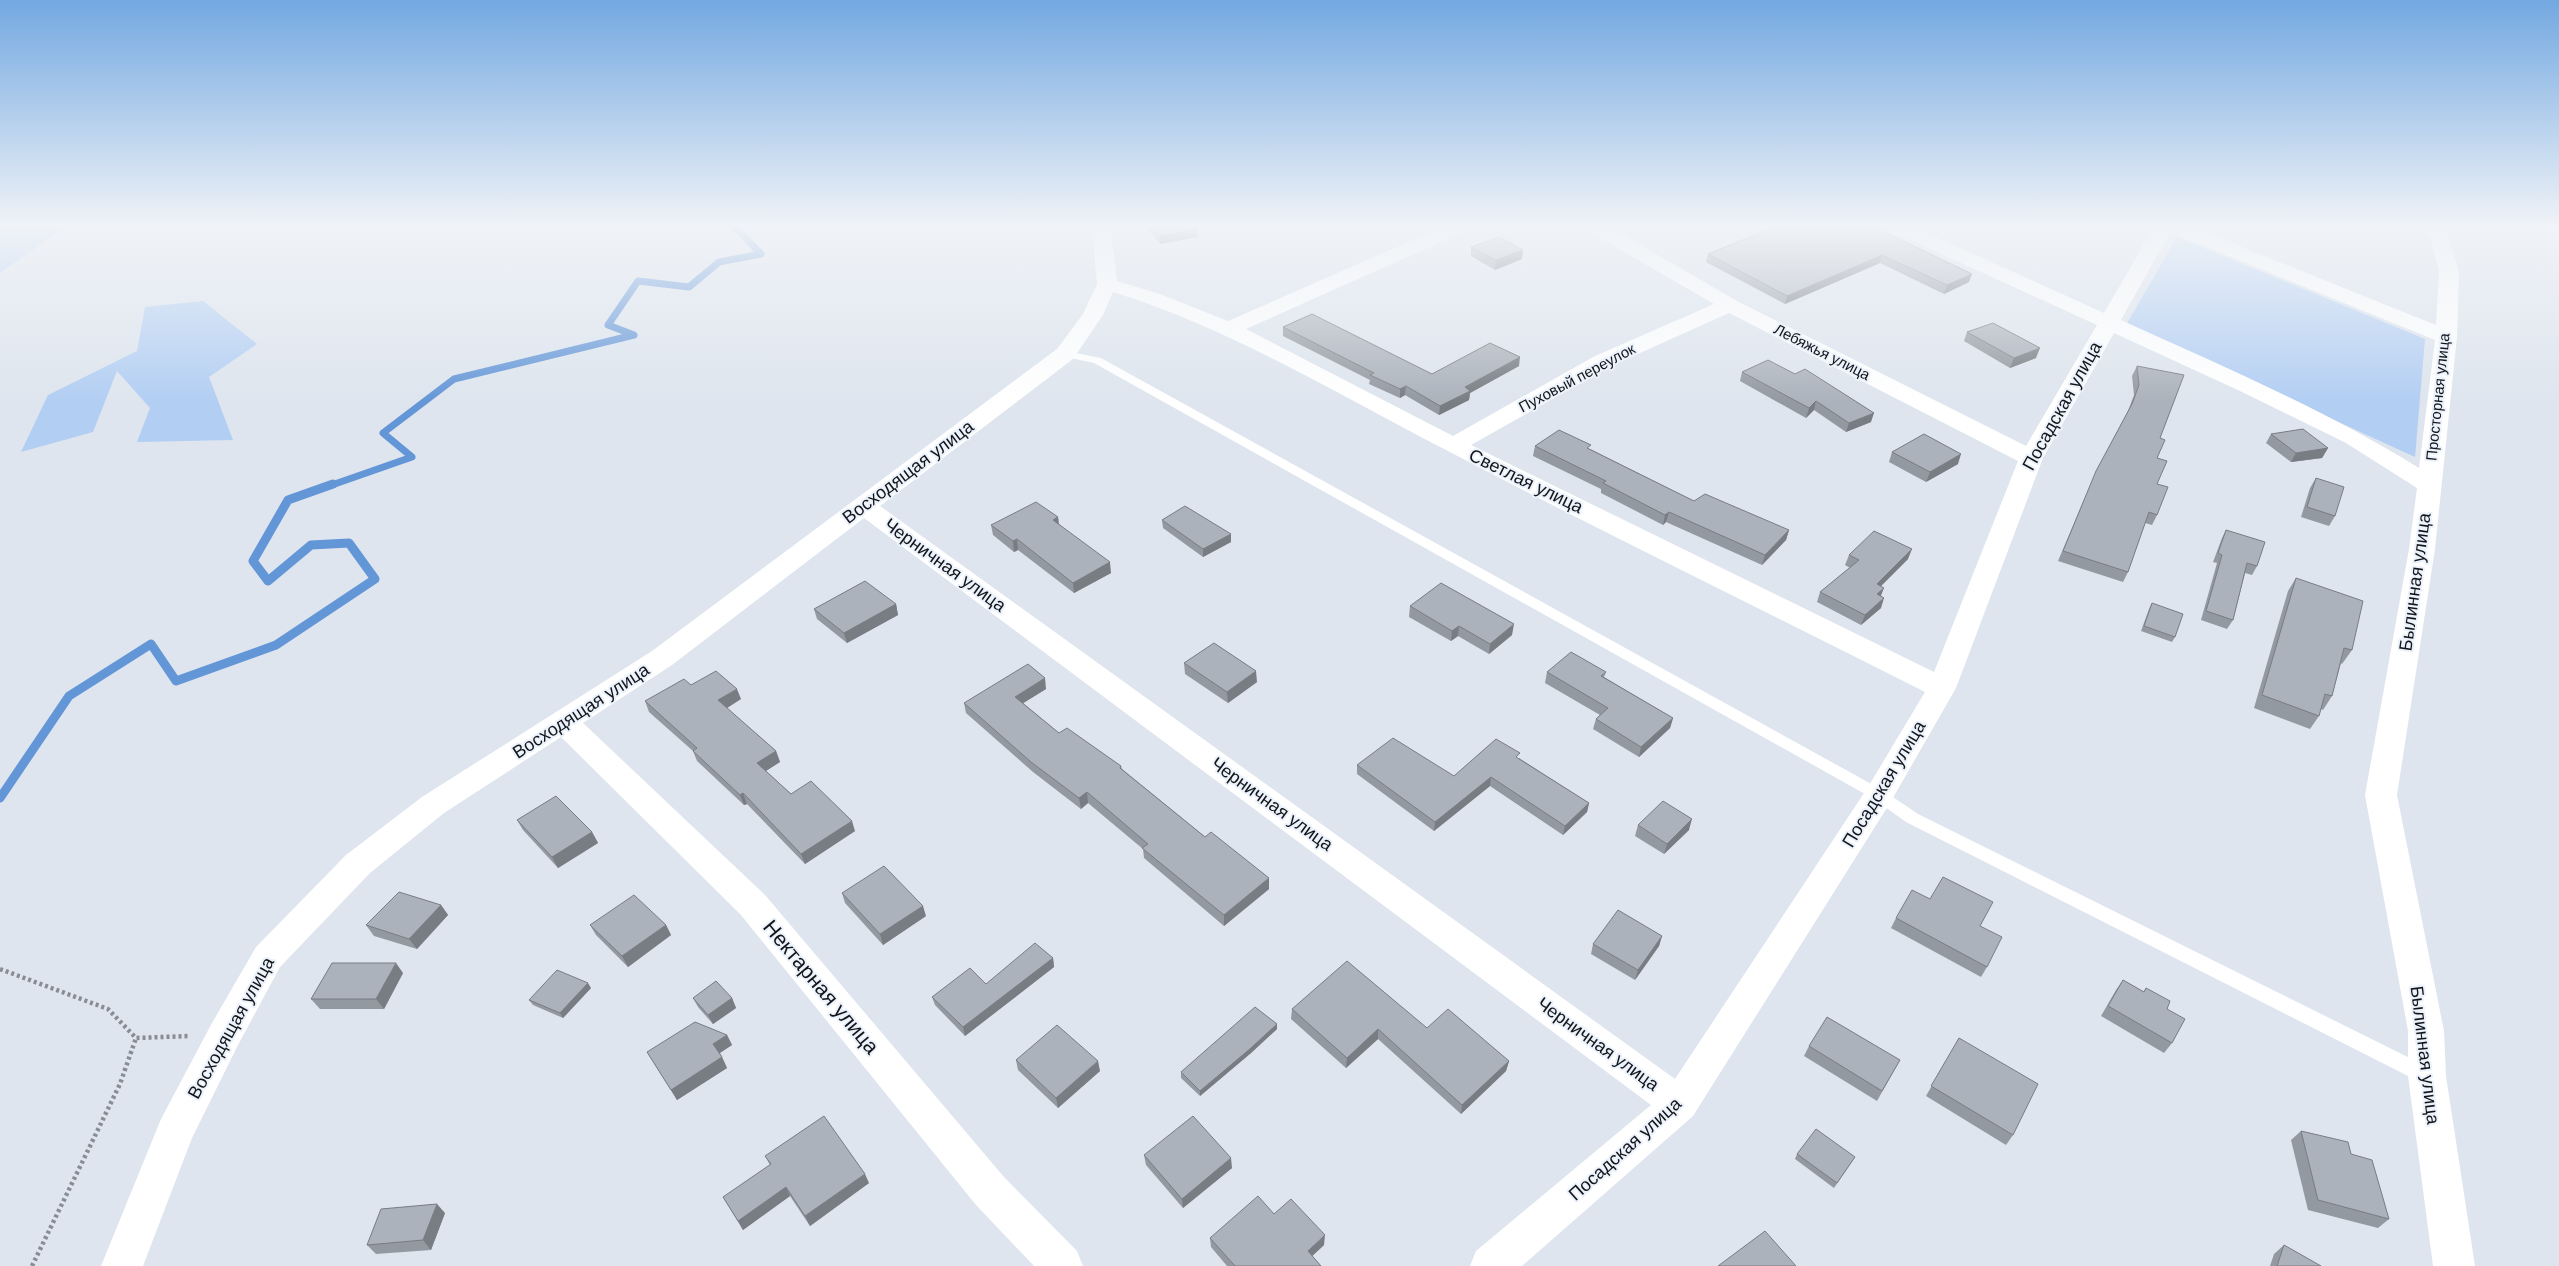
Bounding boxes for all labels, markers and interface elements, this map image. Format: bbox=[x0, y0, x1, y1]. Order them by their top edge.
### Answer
street label: Лебяжья улица bbox=[1770, 319, 1874, 385]
street label: Просторная улица bbox=[2421, 331, 2455, 462]
street label: Посадская улица bbox=[2017, 336, 2108, 475]
street label: Пуховый переулок bbox=[1515, 339, 1639, 417]
street label: Восходящая улица bbox=[837, 414, 979, 529]
street label: Светлая улица bbox=[1465, 443, 1588, 519]
street label: Былинная улица bbox=[2393, 510, 2437, 653]
street label: Черничная улица bbox=[879, 513, 1012, 618]
street label: Восходящая улица bbox=[508, 657, 655, 764]
street label: Посадская улица bbox=[1837, 715, 1932, 852]
street label: Черничная улица bbox=[1206, 752, 1339, 857]
street label: Нектарная улица bbox=[757, 914, 886, 1060]
street label: Восходящая улица bbox=[182, 952, 280, 1103]
street label: Былинная улица bbox=[2405, 984, 2446, 1127]
street label: Черничная улица bbox=[1532, 992, 1665, 1097]
street label: Посадская улица bbox=[1564, 1091, 1687, 1206]

